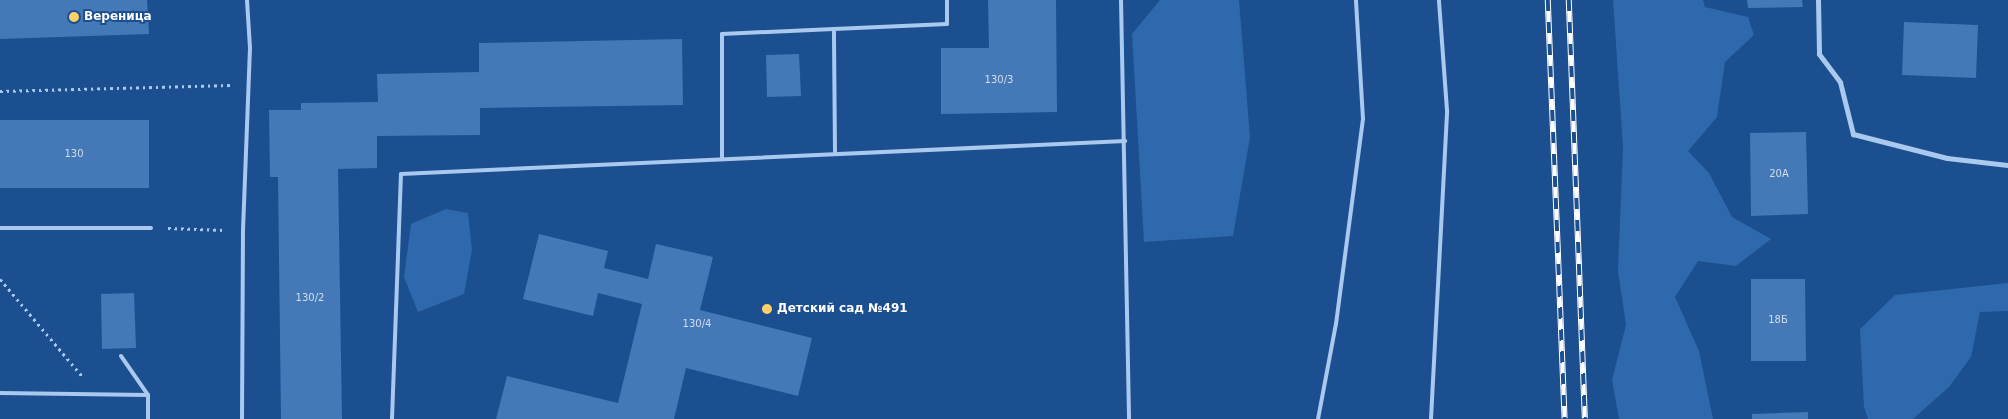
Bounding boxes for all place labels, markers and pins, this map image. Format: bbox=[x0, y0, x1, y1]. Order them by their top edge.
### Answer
place label: Вереница bbox=[84, 10, 152, 24]
marker: Вереница bbox=[68, 11, 80, 23]
place label: Детский сад №491 bbox=[777, 302, 908, 316]
marker: Детский сад №491 bbox=[761, 303, 773, 315]

